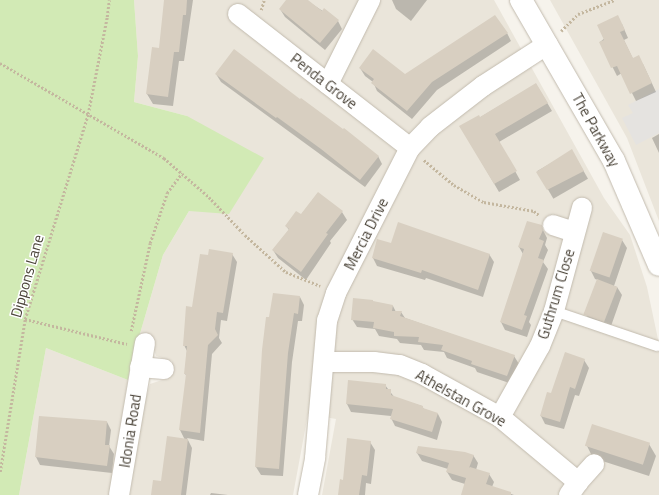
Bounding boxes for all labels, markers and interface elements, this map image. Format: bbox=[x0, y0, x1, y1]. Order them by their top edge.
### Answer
street label: Penda Grove bbox=[287, 49, 361, 113]
street label: The Parkway bbox=[568, 90, 624, 170]
street label: Mercia Drive bbox=[340, 195, 392, 273]
street label: Dippons Lane bbox=[7, 232, 47, 320]
street label: Guthrum Close bbox=[534, 247, 578, 341]
street label: Athelstan Grove bbox=[413, 366, 509, 430]
street label: Idonia Road bbox=[115, 393, 145, 469]

